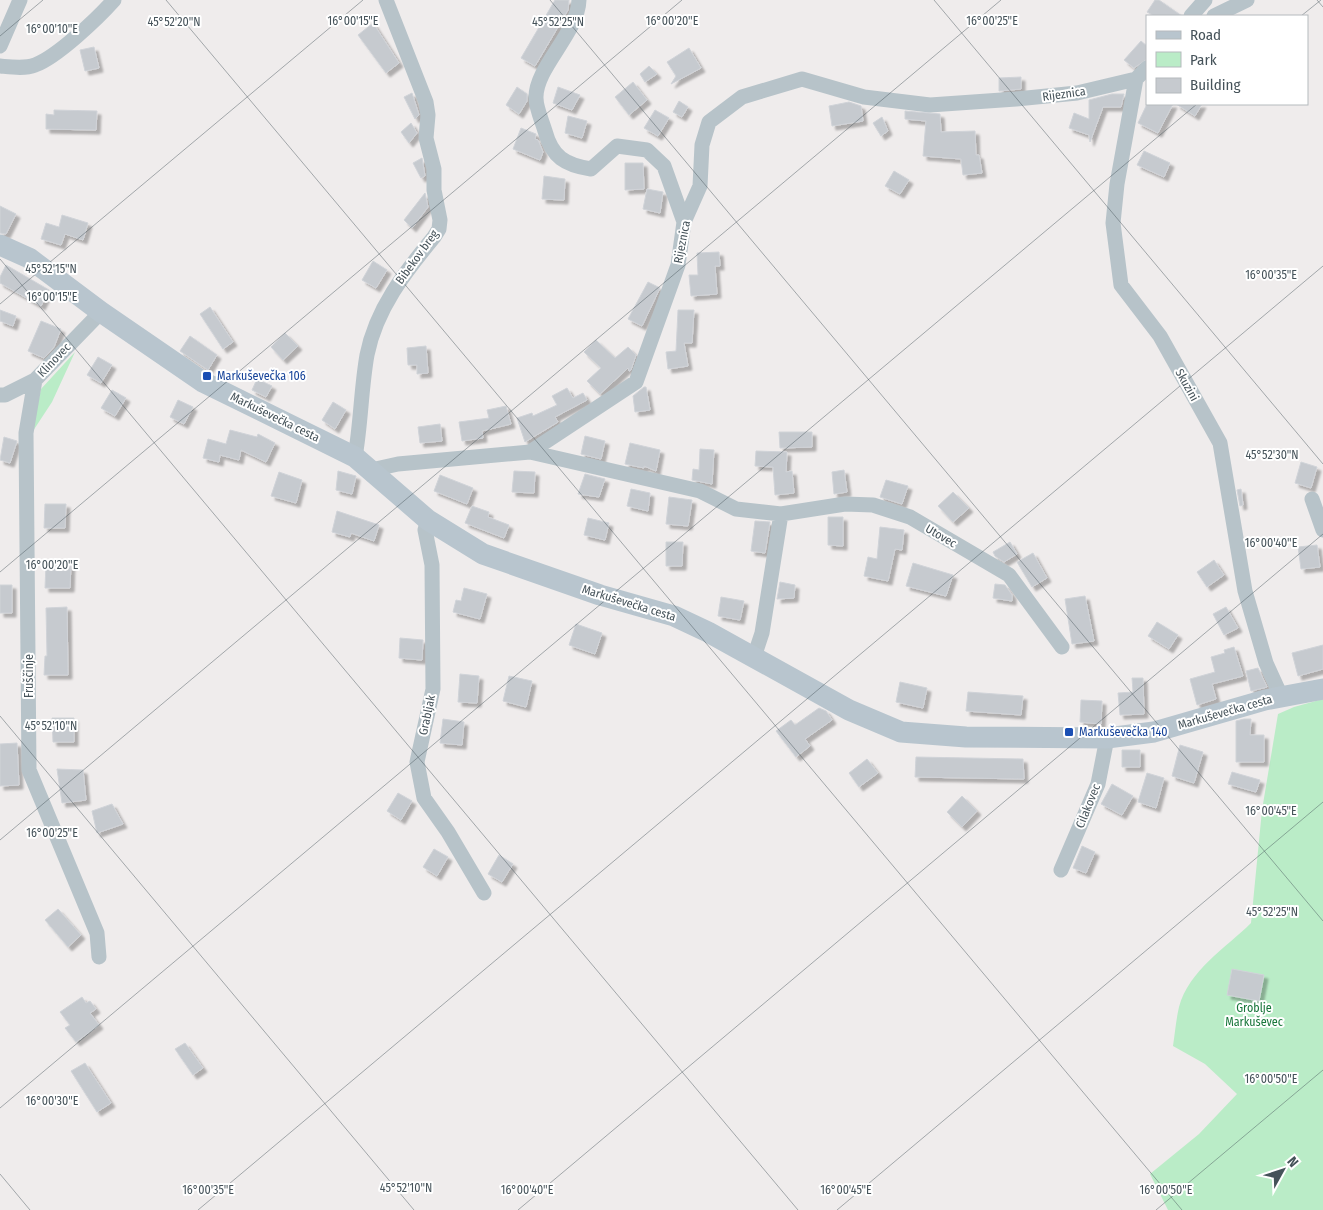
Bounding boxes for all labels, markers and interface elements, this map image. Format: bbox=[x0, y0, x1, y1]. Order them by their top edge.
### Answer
text: 16°00'15"E bbox=[328, 14, 379, 28]
text: 16°00'20"E bbox=[646, 14, 699, 28]
text: 16°00'25"E bbox=[966, 14, 1018, 28]
text: 45°52'20"N bbox=[147, 15, 201, 29]
text: 45°52'25"N bbox=[532, 15, 584, 29]
legend bbox=[1146, 15, 1308, 105]
text: 16°00'10"E bbox=[26, 22, 78, 36]
text: Road bbox=[1190, 26, 1221, 44]
text: Park bbox=[1190, 51, 1217, 69]
text: Building bbox=[1190, 76, 1241, 94]
street label: Rijeznica bbox=[1042, 84, 1087, 104]
street label: Rijeznica bbox=[671, 219, 693, 265]
street label: Bibekov breg bbox=[393, 227, 442, 287]
text: 45°52'15"N bbox=[25, 262, 77, 276]
text: 16°00'35"E bbox=[1245, 268, 1297, 282]
text: 16°00'15"E bbox=[27, 290, 78, 304]
street label: Klinovec bbox=[35, 340, 73, 380]
street label: Skuzini bbox=[1172, 366, 1202, 404]
place label: Markuševečka 106 bbox=[217, 369, 306, 383]
marker: Markuševečka 106 bbox=[201, 370, 213, 382]
street label: Markuševečka cesta bbox=[228, 389, 322, 445]
text: 45°52'30"N bbox=[1245, 448, 1299, 462]
street label: Utovec bbox=[923, 522, 959, 550]
text: 16°00'40"E bbox=[1245, 536, 1298, 550]
text: 16°00'20"E bbox=[26, 558, 79, 572]
street label: Markuševečka cesta bbox=[580, 582, 678, 624]
street label: Fruščinje bbox=[22, 654, 36, 698]
street label: Markuševečka cesta bbox=[1176, 692, 1274, 732]
street label: Grabljak bbox=[416, 693, 438, 736]
text: 45°52'10"N bbox=[25, 719, 77, 733]
place label: Markuševečka 140 bbox=[1079, 725, 1168, 739]
marker: Markuševečka 140 bbox=[1063, 726, 1075, 738]
street label: Cilakovec bbox=[1073, 782, 1103, 830]
text: 16°00'45"E bbox=[1245, 804, 1297, 818]
text: 16°00'25"E bbox=[26, 826, 78, 840]
text: 45°52'25"N bbox=[1246, 905, 1298, 919]
park label: Groblje Markuševec bbox=[1225, 1001, 1283, 1029]
text: 16°00'50"E bbox=[1245, 1072, 1298, 1086]
text: 16°00'30"E bbox=[26, 1094, 79, 1108]
north arrow bbox=[1258, 1145, 1308, 1195]
text: N bbox=[1283, 1153, 1302, 1171]
text: 45°52'10"N bbox=[380, 1181, 432, 1195]
text: 16°00'35"E bbox=[182, 1183, 234, 1197]
text: 16°00'40"E bbox=[501, 1183, 554, 1197]
text: 16°00'45"E bbox=[820, 1183, 872, 1197]
text: 16°00'50"E bbox=[1140, 1183, 1193, 1197]

